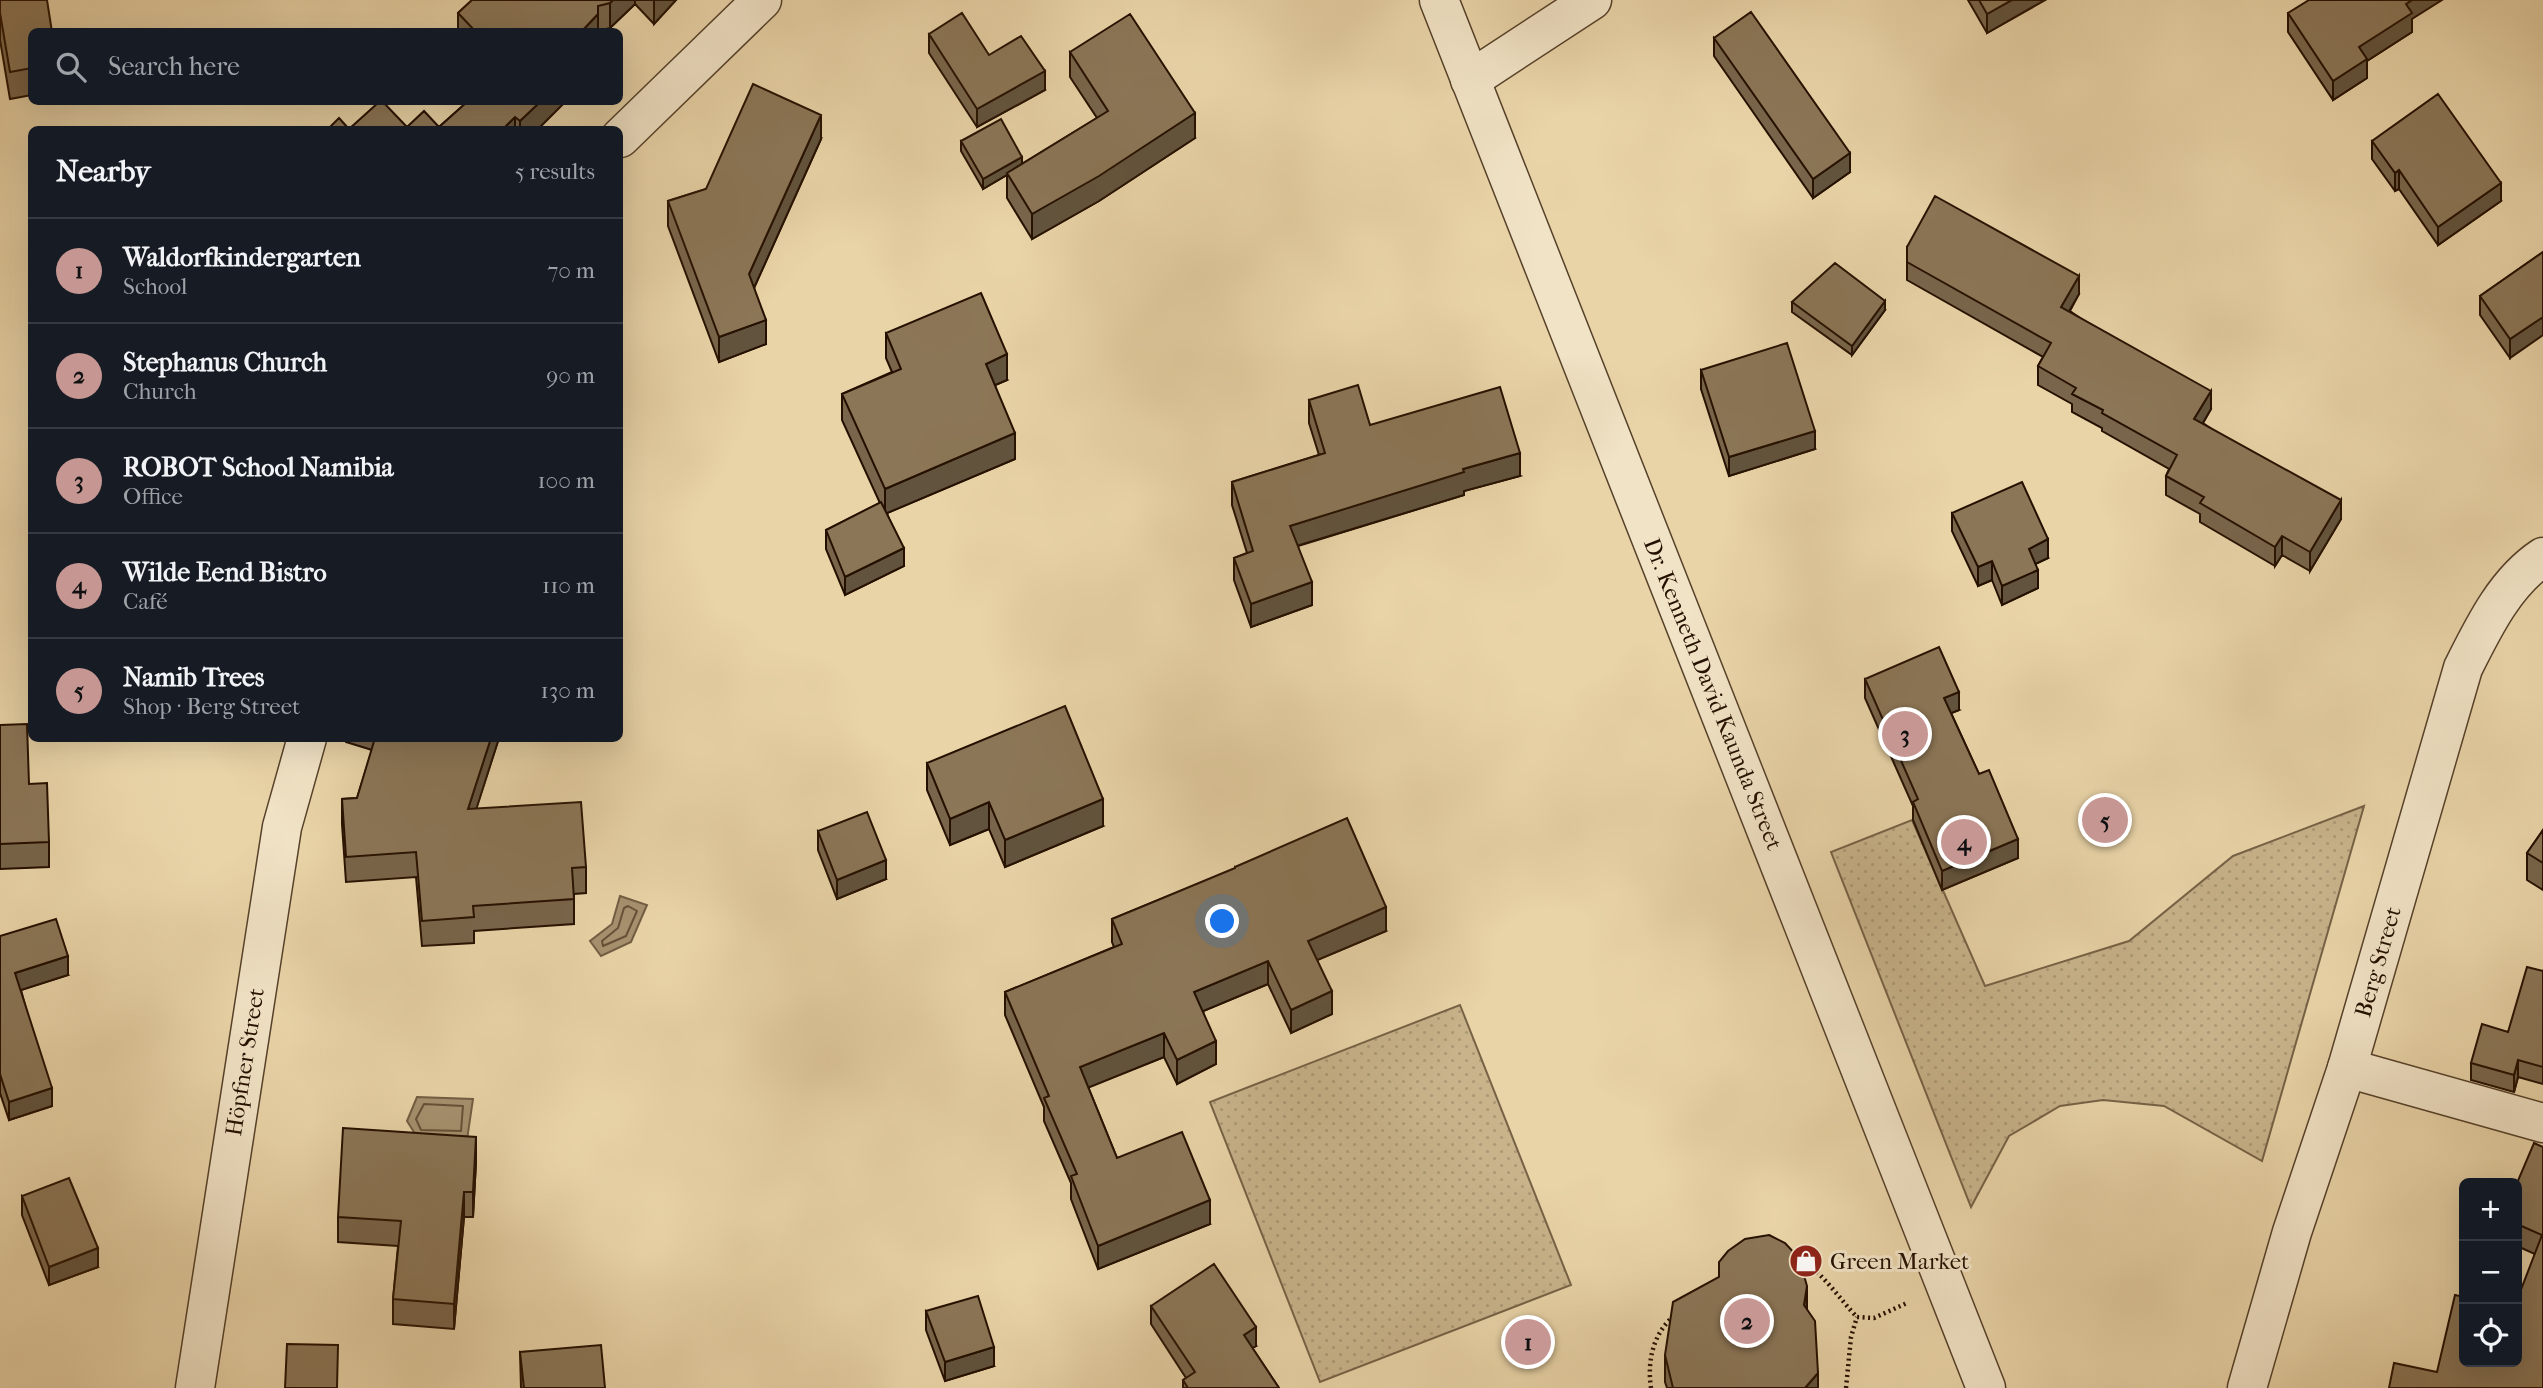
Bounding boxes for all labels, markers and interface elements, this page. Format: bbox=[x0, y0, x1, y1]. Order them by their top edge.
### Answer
search box bbox=[28, 28, 623, 105]
icon: search bbox=[52, 48, 90, 86]
text: Search here bbox=[108, 51, 240, 82]
text: Nearby bbox=[56, 154, 151, 189]
text: 5 results bbox=[515, 158, 595, 185]
text: Waldorfkindergarten bbox=[123, 242, 361, 273]
text: 1 bbox=[75, 257, 83, 284]
text: 70 m bbox=[547, 257, 595, 284]
text: School bbox=[123, 273, 187, 300]
text: Stephanus Church bbox=[123, 347, 327, 378]
text: 2 bbox=[73, 362, 85, 389]
text: 90 m bbox=[546, 362, 595, 389]
text: Church bbox=[123, 378, 197, 405]
text: ROBOT School Namibia bbox=[123, 452, 394, 483]
text: 3 bbox=[74, 467, 84, 494]
text: 100 m bbox=[537, 467, 595, 494]
text: Office bbox=[123, 483, 183, 510]
street label: Dr. Kenneth David Kaunda Street bbox=[1638, 534, 1788, 854]
text: Wilde Eend Bistro bbox=[123, 557, 327, 588]
text: 4 bbox=[72, 572, 86, 599]
text: 110 m bbox=[542, 572, 595, 599]
text: Café bbox=[123, 588, 168, 615]
text: Namib Trees bbox=[123, 662, 264, 693]
text: 5 bbox=[74, 677, 84, 704]
text: 130 m bbox=[541, 677, 595, 704]
text: Shop · Berg Street bbox=[123, 693, 300, 720]
pin: 3 bbox=[1882, 708, 1928, 760]
pin: 5 bbox=[2082, 794, 2128, 846]
pin: 4 bbox=[1941, 816, 1987, 868]
your location bbox=[1205, 904, 1239, 938]
street label: Berg Street bbox=[2349, 904, 2407, 1020]
street label: Höpfner Street bbox=[220, 986, 270, 1138]
map controls bbox=[2459, 1178, 2522, 1367]
button: + bbox=[2459, 1178, 2522, 1241]
button: − bbox=[2459, 1241, 2522, 1304]
shop icon: Green Market bbox=[1787, 1242, 1825, 1280]
place label: Green Market bbox=[1830, 1248, 1969, 1275]
pin: 2 bbox=[1724, 1295, 1770, 1347]
button: locate bbox=[2459, 1304, 2522, 1367]
pin: 1 bbox=[1505, 1316, 1551, 1368]

